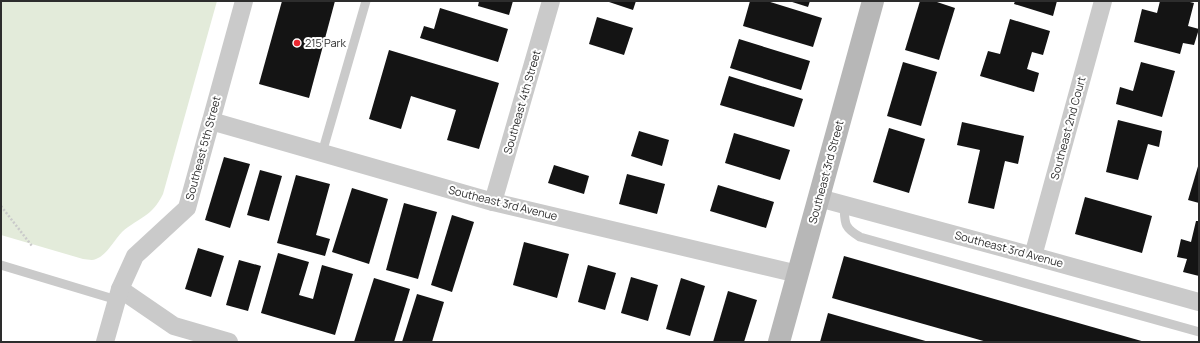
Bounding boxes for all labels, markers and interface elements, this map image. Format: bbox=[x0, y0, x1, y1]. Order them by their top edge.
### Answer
place label: 215 Park bbox=[305, 35, 347, 50]
marker: 215 Park bbox=[292, 38, 302, 48]
street label: Southeast 4th Street bbox=[499, 48, 544, 156]
street label: Southeast 2nd Court bbox=[1047, 75, 1089, 181]
street label: Southeast 5th Street bbox=[181, 94, 224, 202]
street label: Southeast 3rd Street bbox=[804, 118, 847, 225]
street label: Southeast 3rd Avenue bbox=[447, 182, 560, 223]
street label: Southeast 3rd Avenue bbox=[953, 227, 1066, 270]

